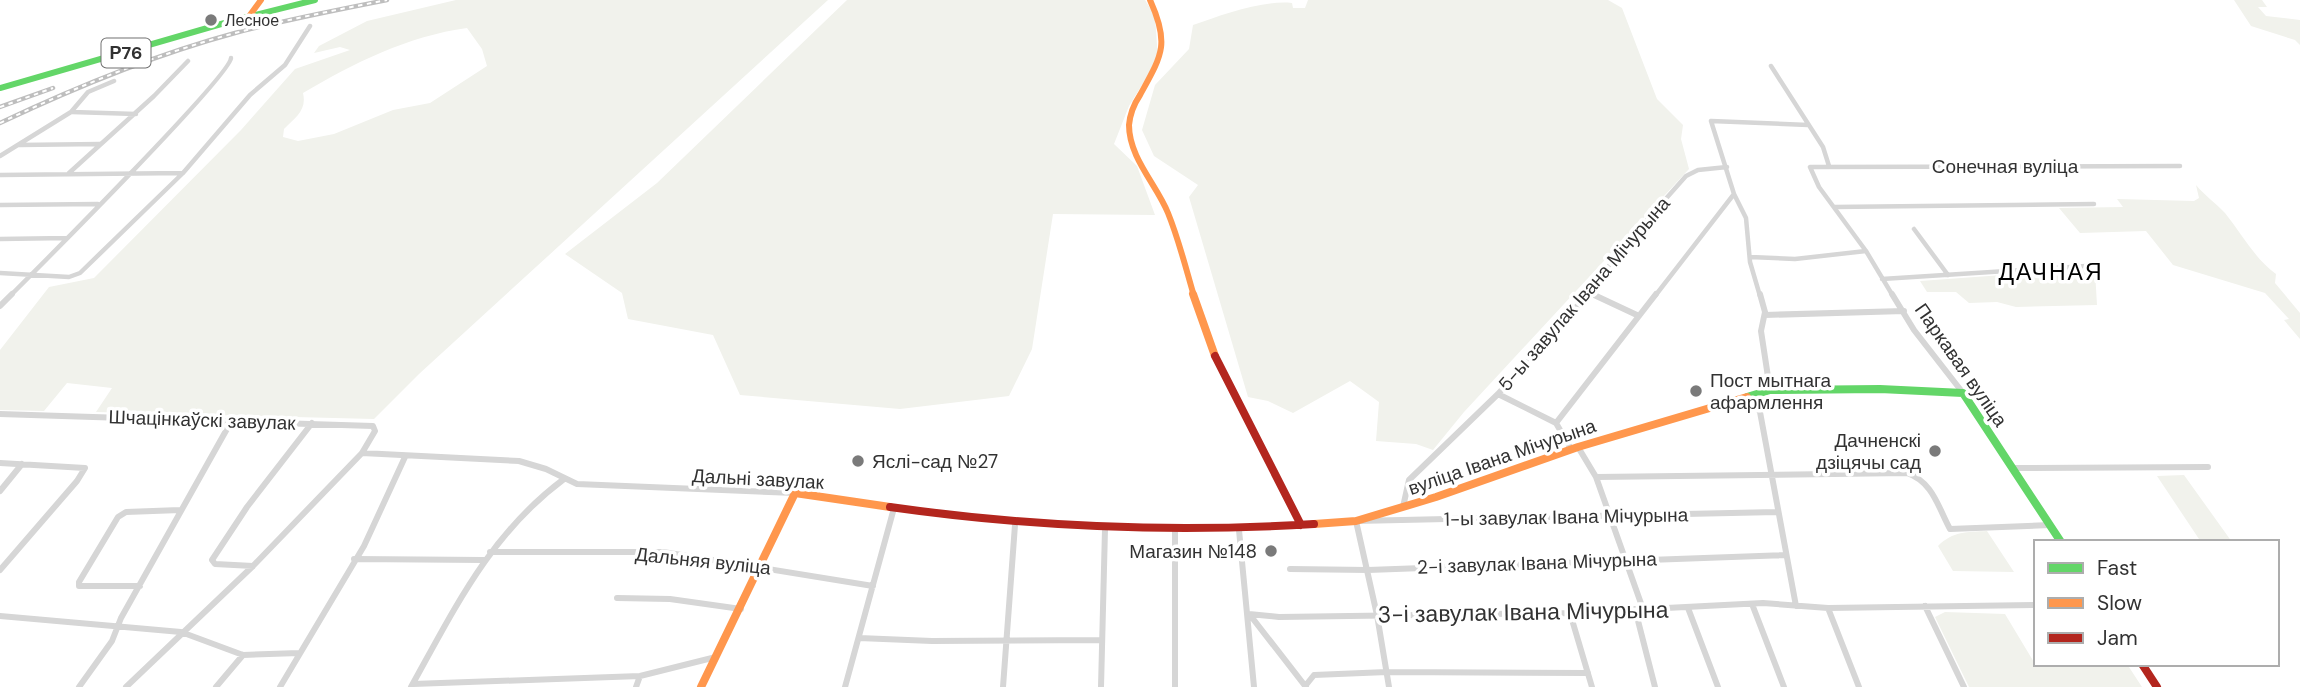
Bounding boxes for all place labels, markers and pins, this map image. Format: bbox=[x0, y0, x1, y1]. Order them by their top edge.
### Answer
place label: Лесное bbox=[225, 10, 279, 31]
marker: Лесное bbox=[203, 12, 219, 28]
place label: Пост мытнага афармлення bbox=[1710, 368, 1831, 415]
marker: Пост мытнага афармлення bbox=[1688, 383, 1704, 399]
place label: Дачненскі дзіцячы сад bbox=[1816, 428, 1921, 475]
marker: Дачненскі дзіцячы сад bbox=[1927, 443, 1943, 459]
place label: Яслі-сад №27 bbox=[872, 449, 998, 474]
marker: Яслі-сад №27 bbox=[850, 453, 866, 469]
place label: Магазин №148 bbox=[1129, 539, 1257, 564]
marker: Магазин №148 bbox=[1263, 543, 1279, 559]

